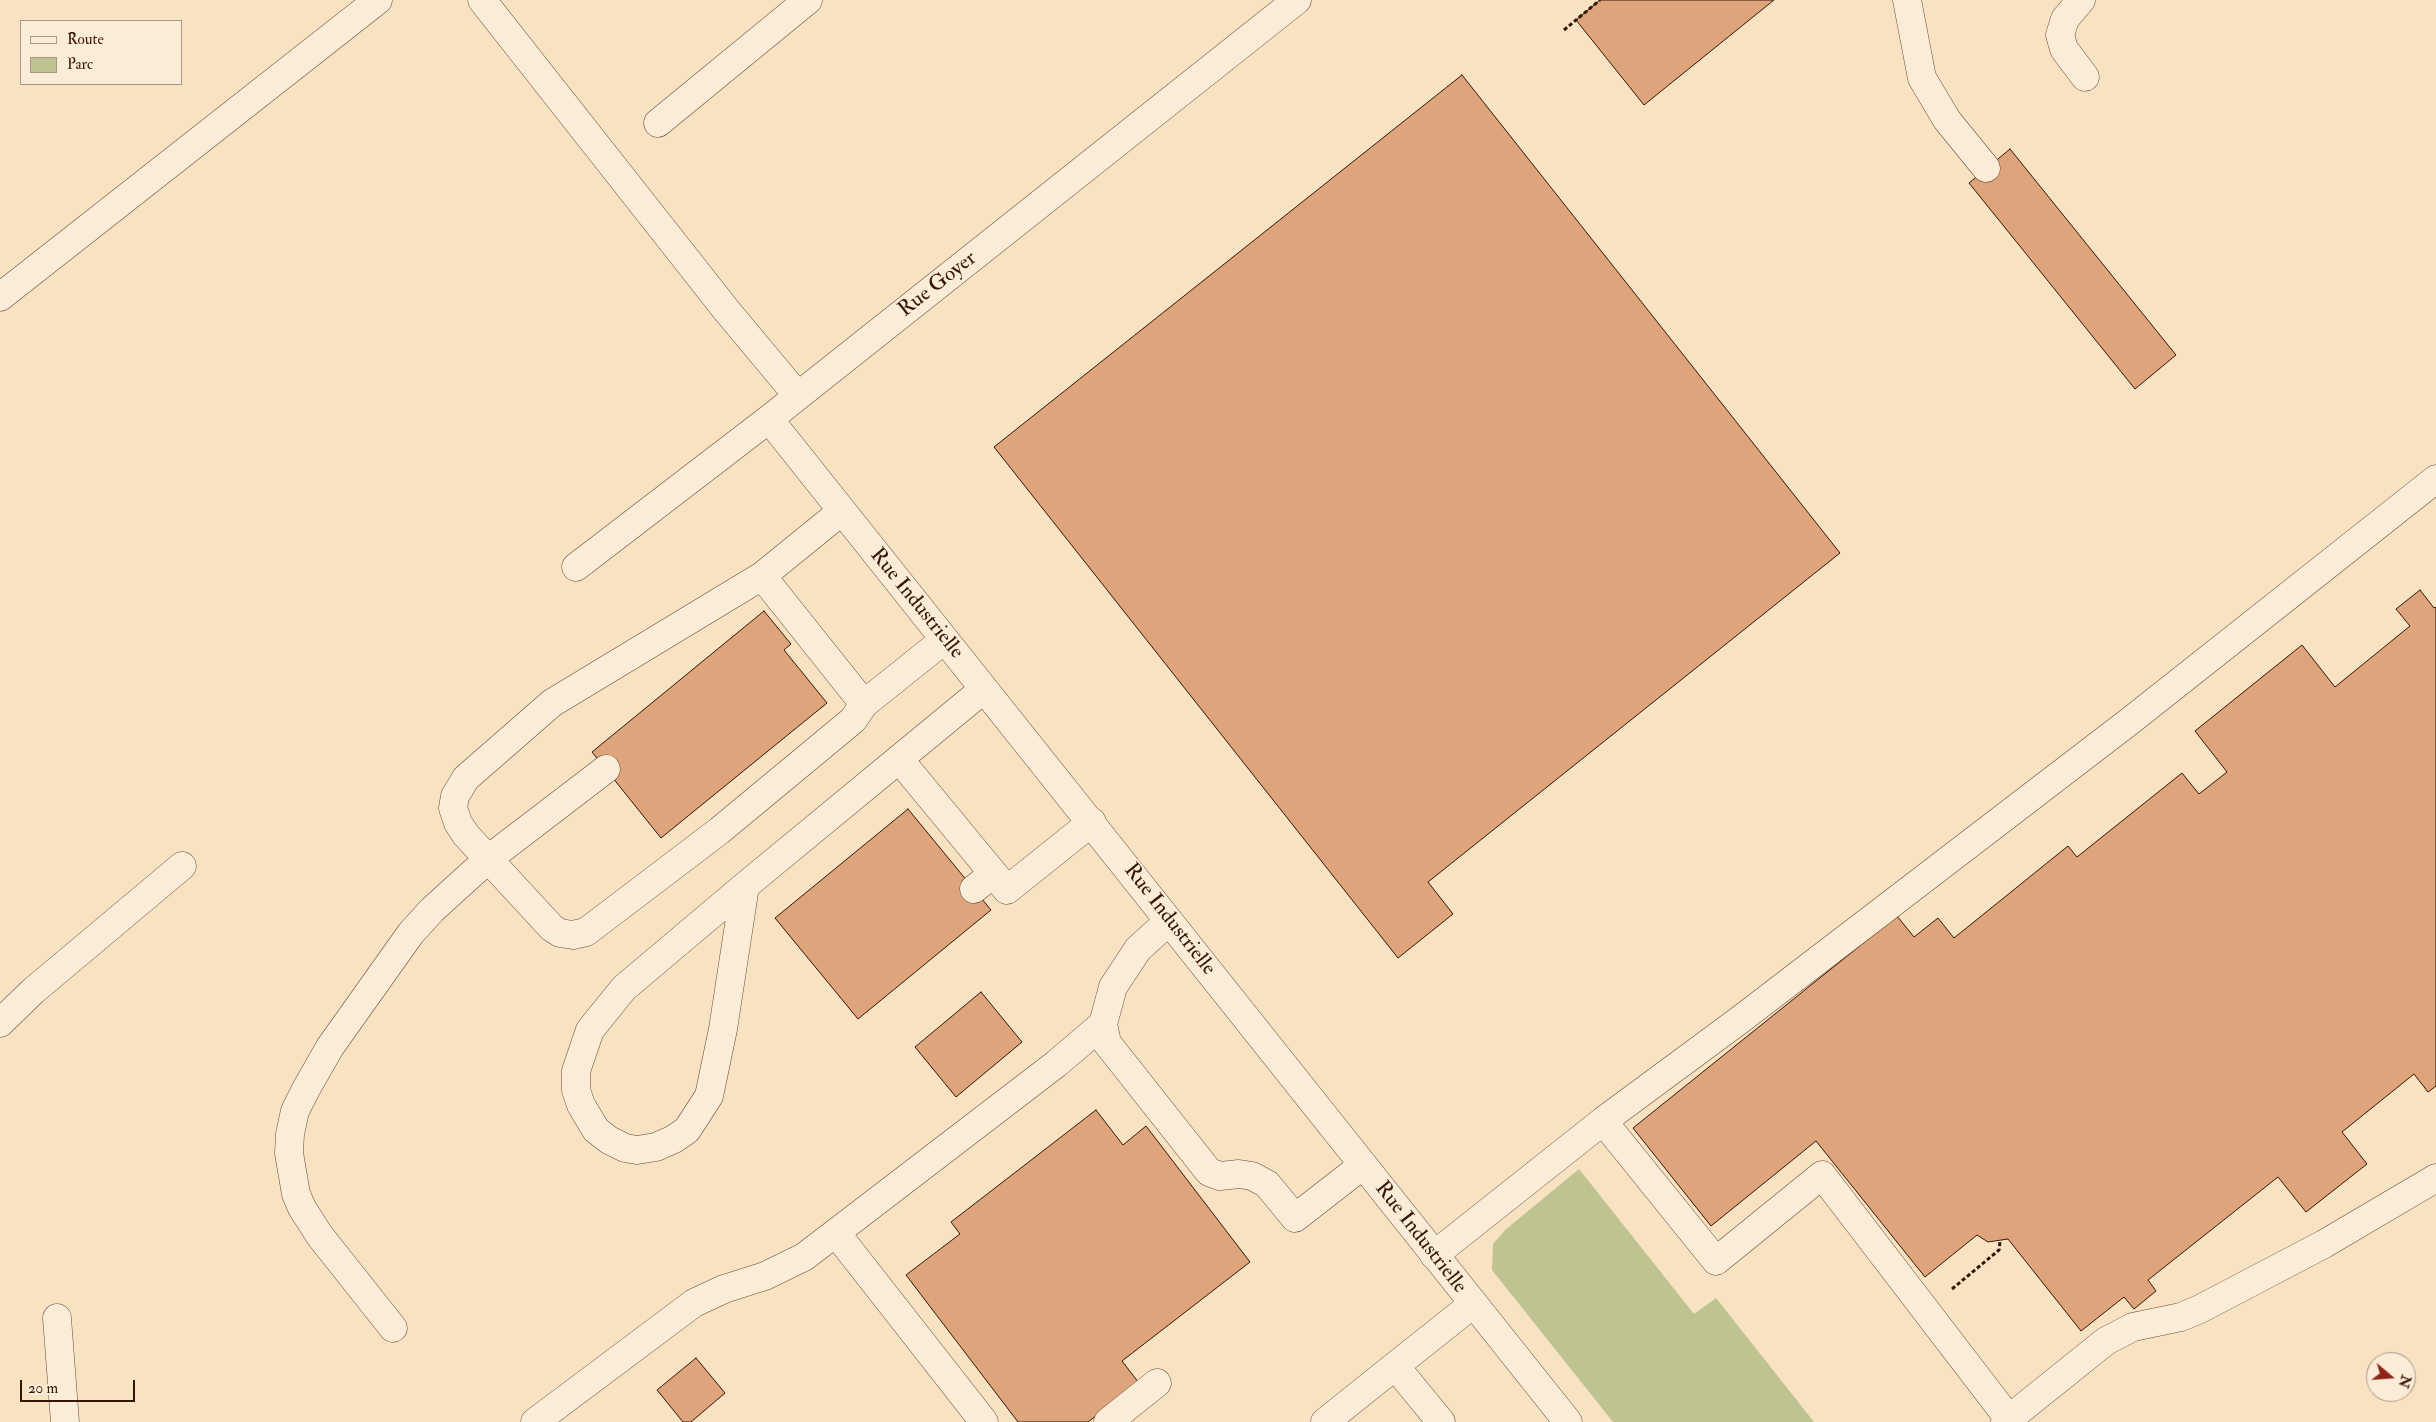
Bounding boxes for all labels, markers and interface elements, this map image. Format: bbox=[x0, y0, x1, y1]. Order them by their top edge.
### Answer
legend bbox=[20, 20, 182, 85]
text: Route bbox=[67, 30, 104, 49]
text: Parc bbox=[67, 55, 93, 74]
street label: Rue Goyer bbox=[894, 247, 982, 323]
street label: Rue Industrielle bbox=[864, 544, 968, 664]
street label: Rue Industrielle bbox=[1118, 859, 1220, 981]
street label: Rue Industrielle bbox=[1369, 1177, 1471, 1299]
north arrow bbox=[2366, 1352, 2416, 1402]
scale bar bbox=[22, 1370, 138, 1402]
text: N bbox=[2395, 1373, 2415, 1390]
text: 20 m bbox=[28, 1379, 58, 1398]

